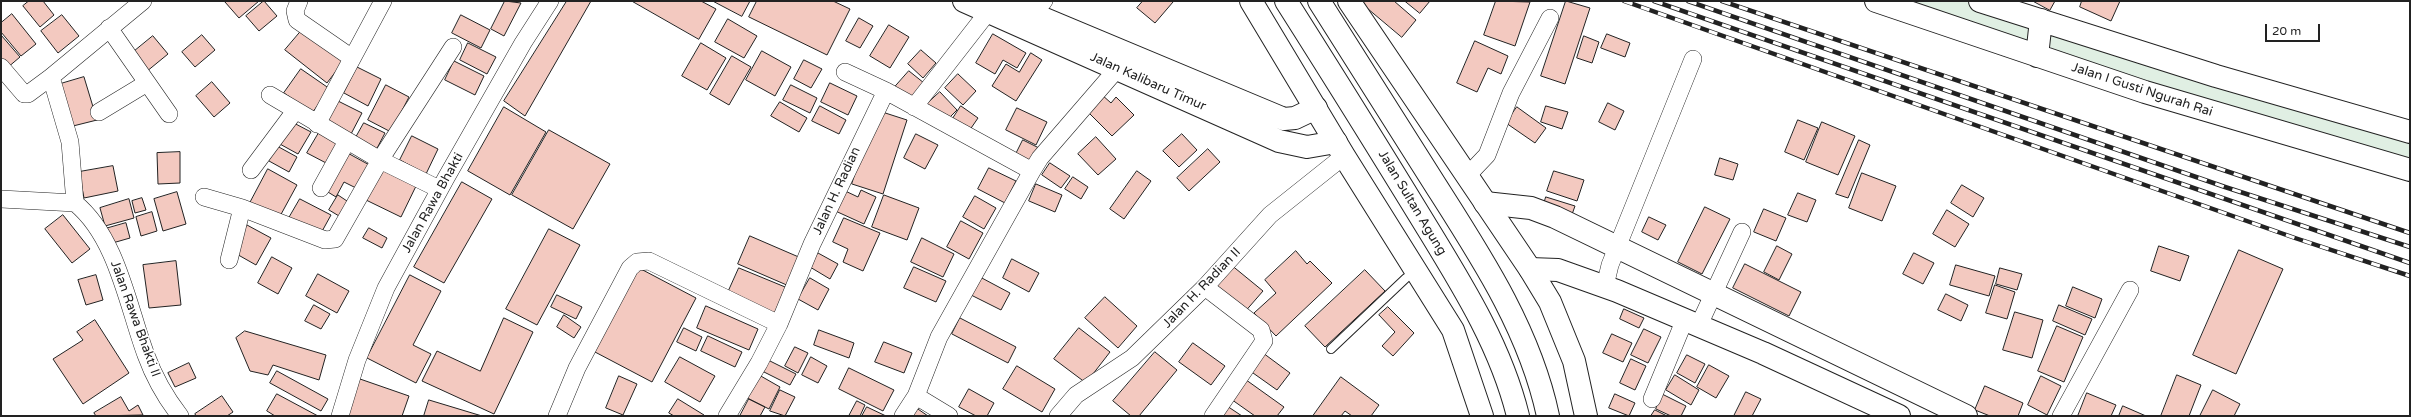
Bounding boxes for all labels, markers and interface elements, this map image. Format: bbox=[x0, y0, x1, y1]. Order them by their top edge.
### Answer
scale bar bbox=[2267, 16, 2322, 42]
text: 20 m bbox=[2272, 24, 2301, 38]
street label: Jalan Kalibaru Timur bbox=[1088, 49, 1208, 115]
street label: Jalan I Gusti Ngurah Rai bbox=[2069, 60, 2215, 120]
street label: Jalan H. Radian bbox=[810, 145, 864, 237]
street label: Jalan Sultan Agung bbox=[1375, 148, 1449, 258]
street label: Jalan Rawa Bhakti bbox=[399, 150, 467, 256]
street label: Jalan H. Radian II bbox=[1160, 245, 1244, 331]
street label: Jalan Rawa Bhakti II bbox=[107, 259, 163, 379]

